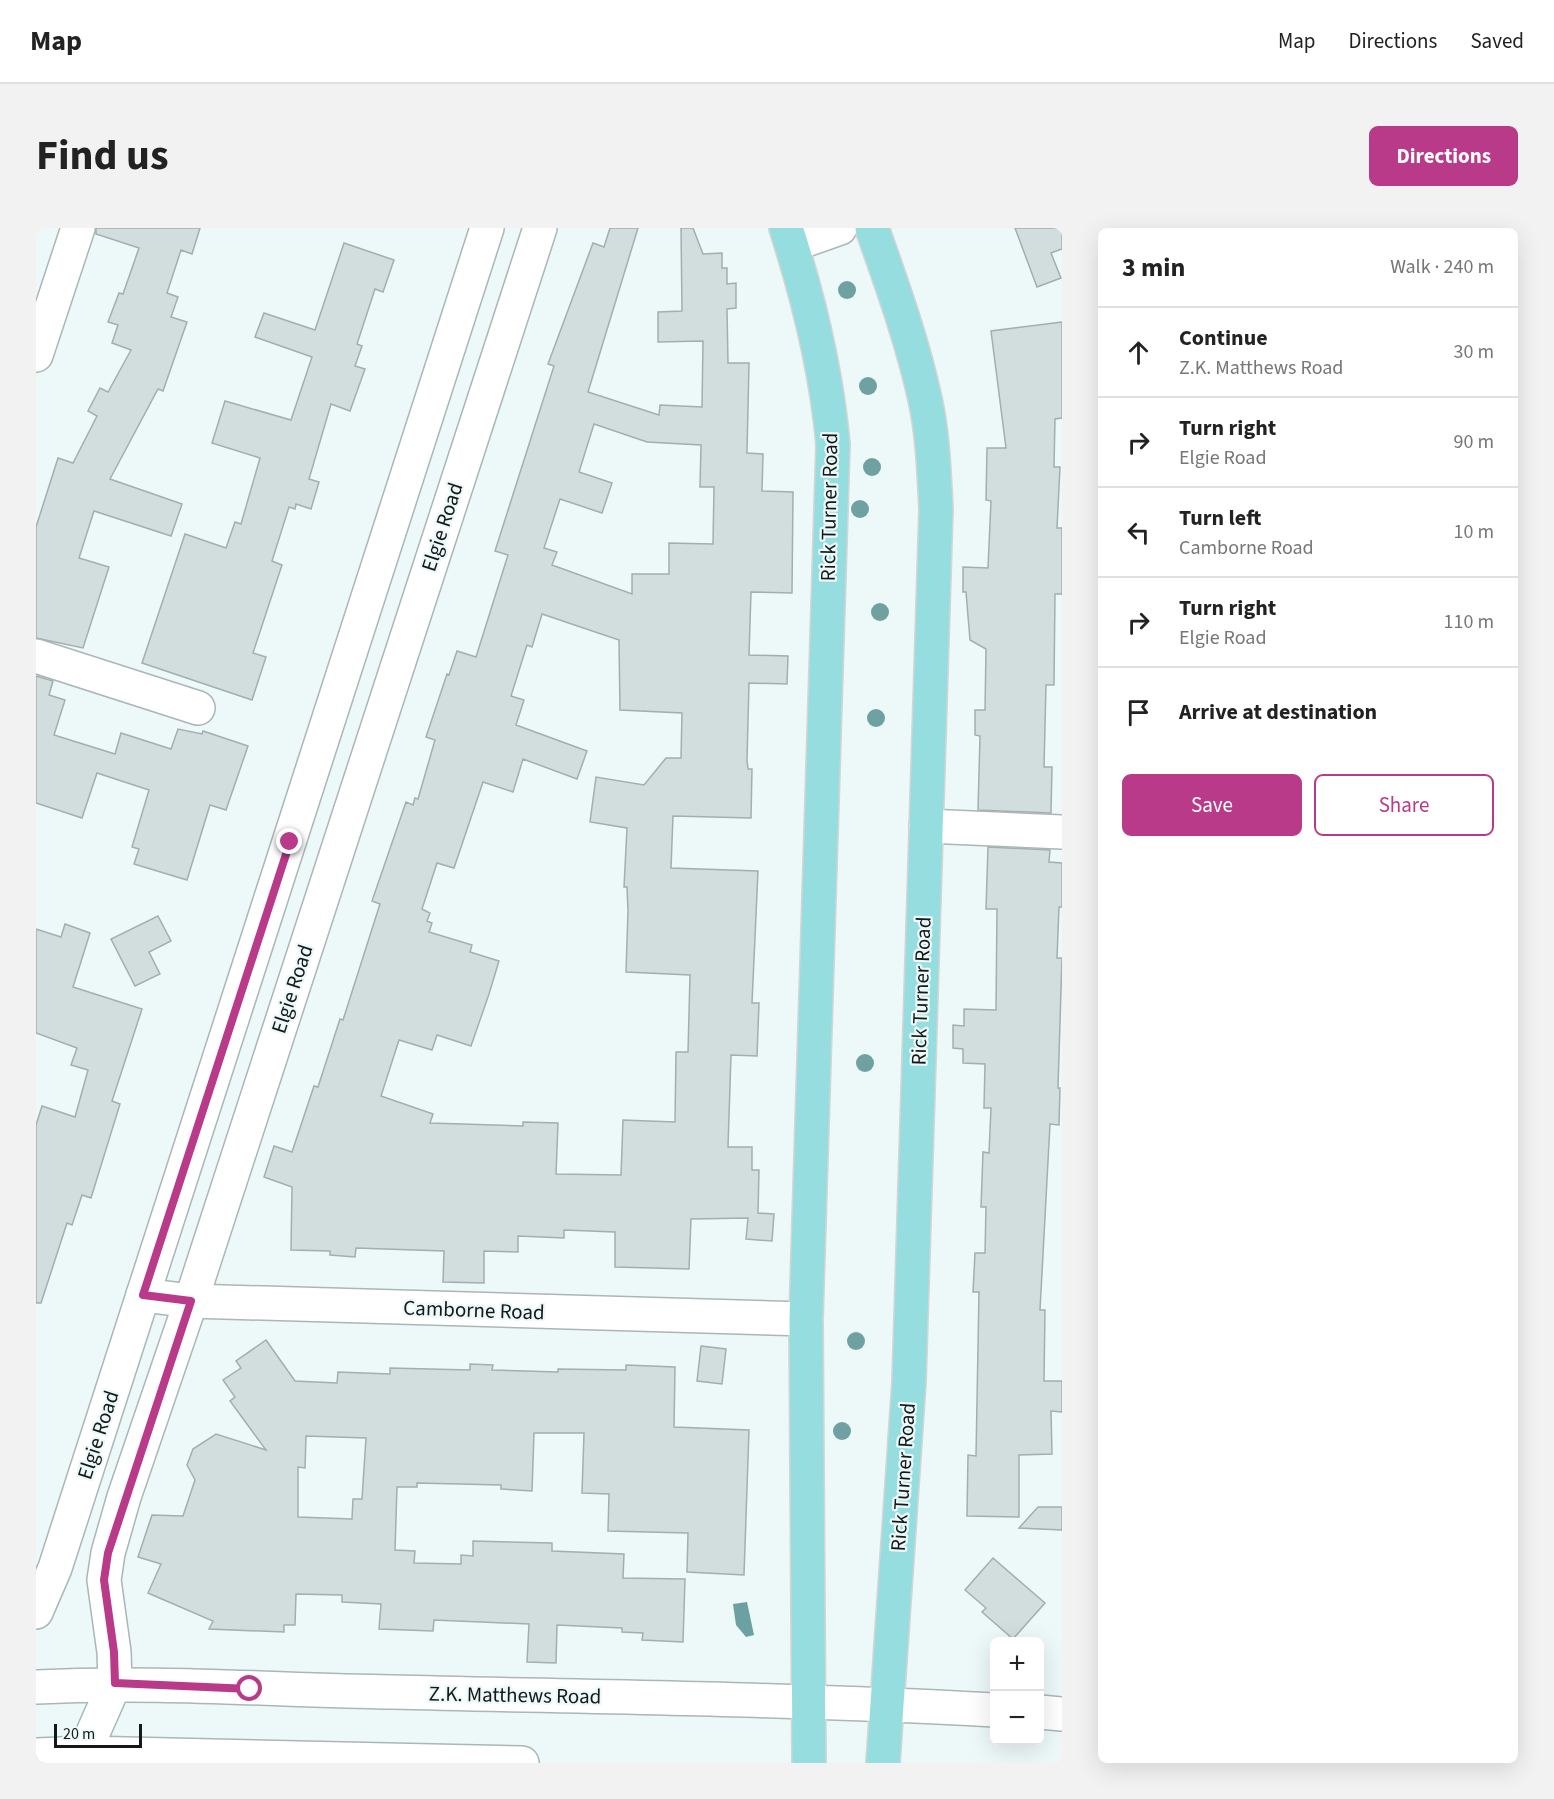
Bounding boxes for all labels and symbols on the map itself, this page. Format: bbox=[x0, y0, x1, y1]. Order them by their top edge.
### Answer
street label: Rick Turner Road bbox=[813, 432, 845, 582]
street label: Elgie Road bbox=[414, 479, 470, 575]
route end bbox=[276, 828, 302, 854]
street label: Rick Turner Road bbox=[903, 916, 939, 1066]
street label: Elgie Road bbox=[264, 941, 320, 1037]
street label: Camborne Road bbox=[403, 1293, 545, 1327]
street label: Elgie Road bbox=[70, 1387, 126, 1483]
street label: Rick Turner Road bbox=[883, 1402, 923, 1552]
route start bbox=[236, 1675, 262, 1701]
street label: Z.K. Matthews Road bbox=[428, 1678, 602, 1712]
scale bar bbox=[54, 1721, 142, 1748]

